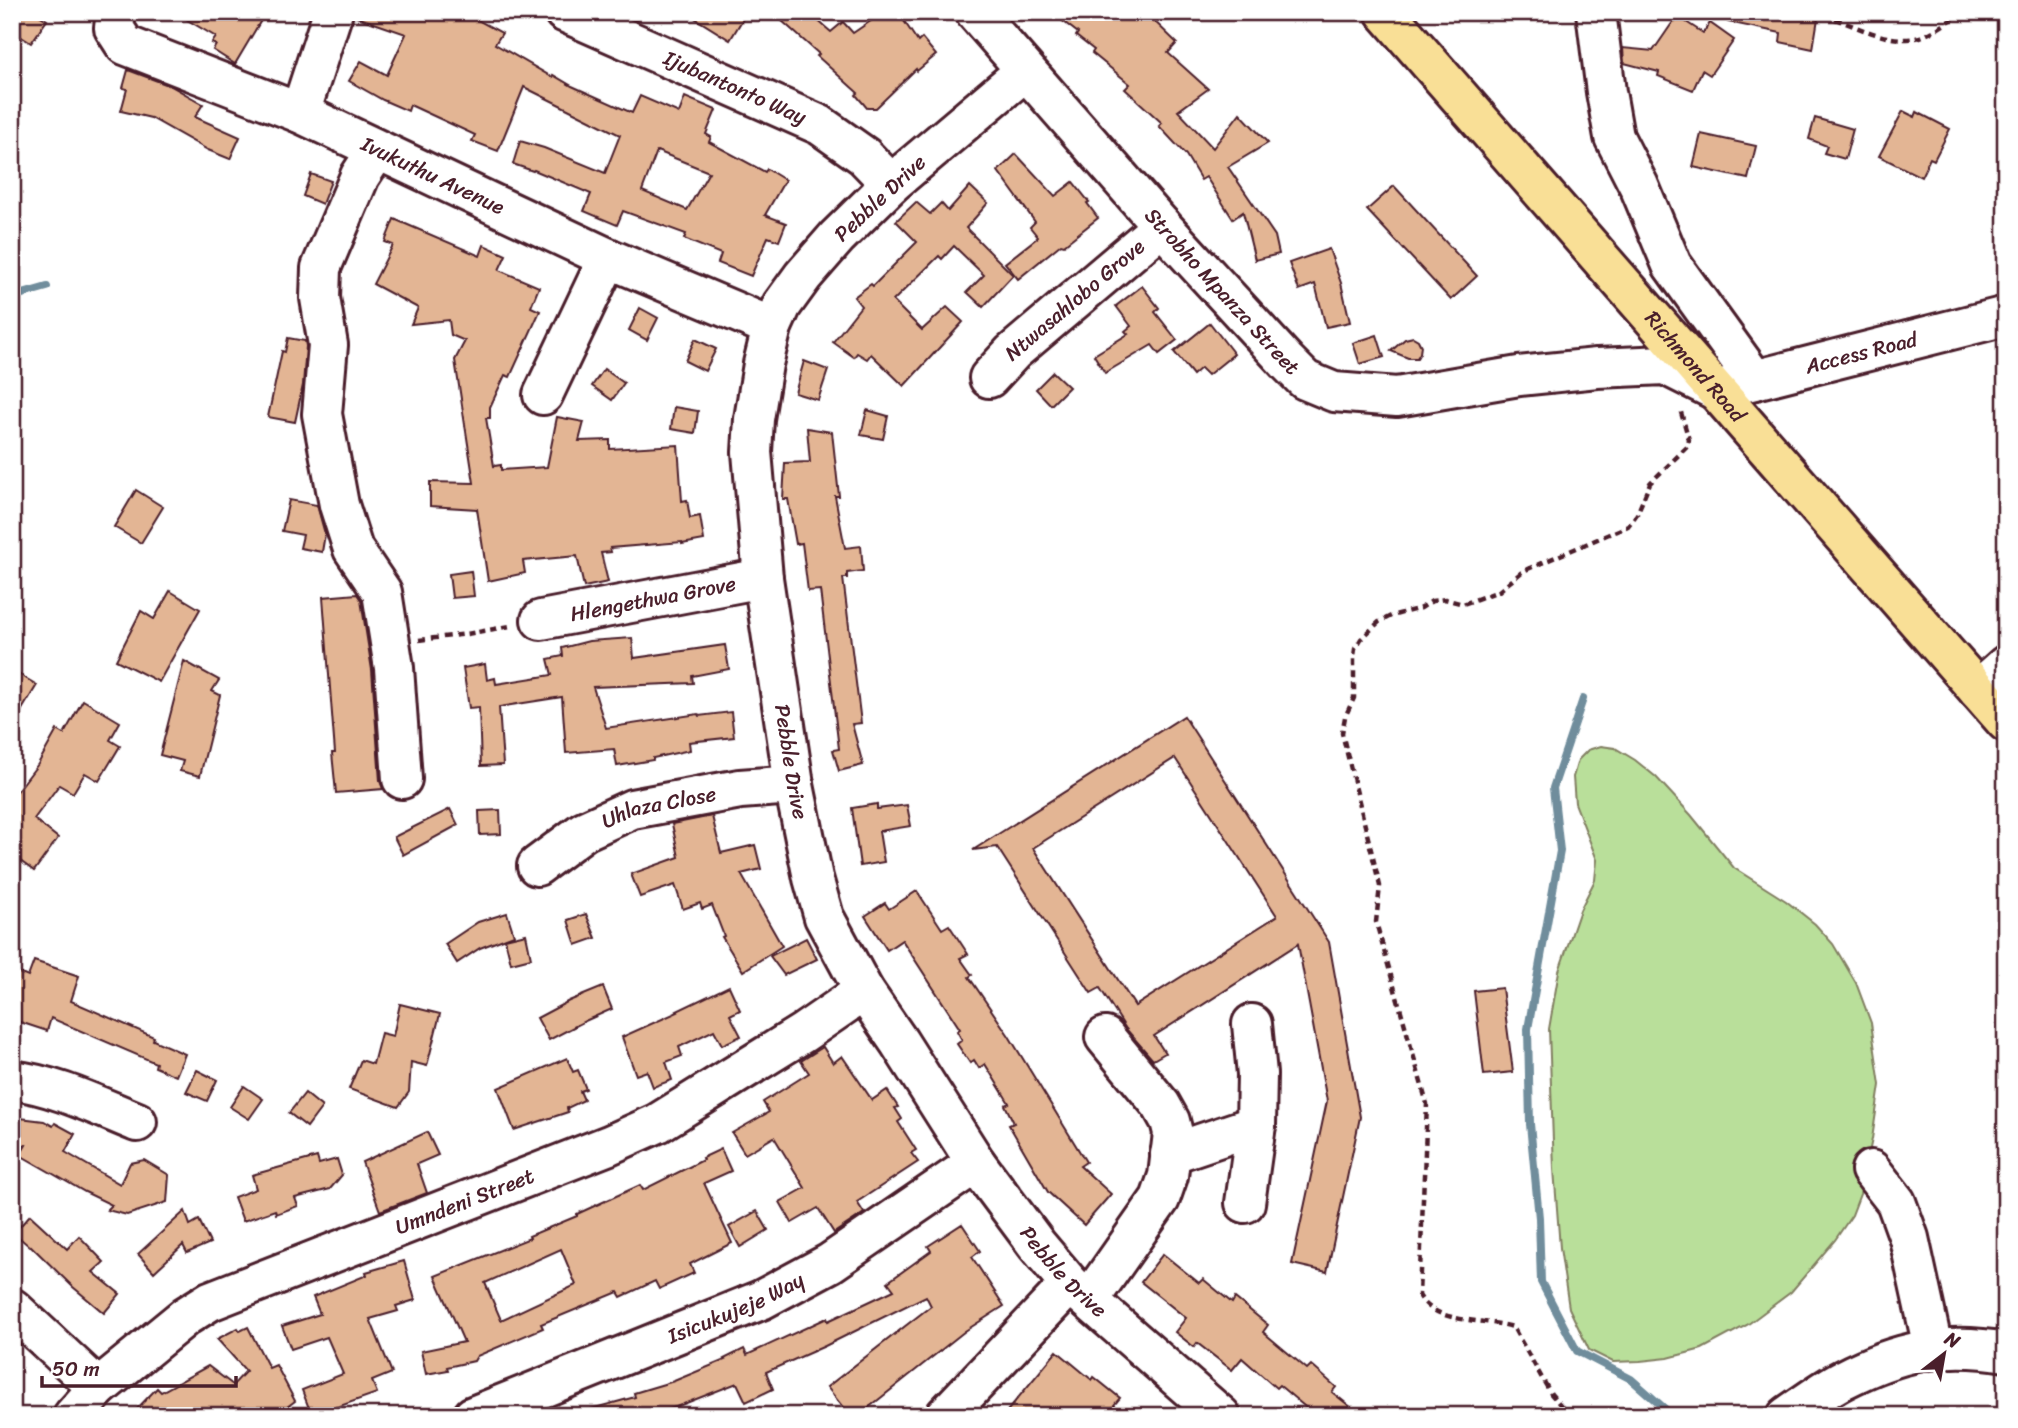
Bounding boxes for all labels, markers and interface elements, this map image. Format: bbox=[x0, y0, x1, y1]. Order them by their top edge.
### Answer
street label: Ijubantonto Way bbox=[657, 39, 813, 136]
street label: Ivukuthu Avenue bbox=[354, 125, 511, 226]
street label: Pebble Drive bbox=[825, 144, 936, 251]
street label: Strobho Mpanza Street bbox=[1135, 199, 1309, 384]
street label: Ntwasahlobo Grove bbox=[995, 229, 1154, 371]
street label: Richmond Road bbox=[1635, 302, 1757, 433]
street label: Access Road bbox=[1800, 320, 1923, 386]
street label: Hlengethwa Grove bbox=[567, 564, 739, 633]
street label: Pebble Drive bbox=[763, 702, 820, 823]
street label: Uhlaza Close bbox=[595, 775, 720, 840]
street label: Umndeni Street bbox=[389, 1157, 540, 1246]
street label: Pebble Drive bbox=[1010, 1217, 1116, 1328]
street label: Isicukujeje Way bbox=[661, 1261, 811, 1355]
north arrow bbox=[1910, 1320, 1980, 1390]
text: N bbox=[1937, 1322, 1967, 1358]
scale bar bbox=[42, 1344, 236, 1388]
text: 50 m bbox=[52, 1350, 100, 1388]

